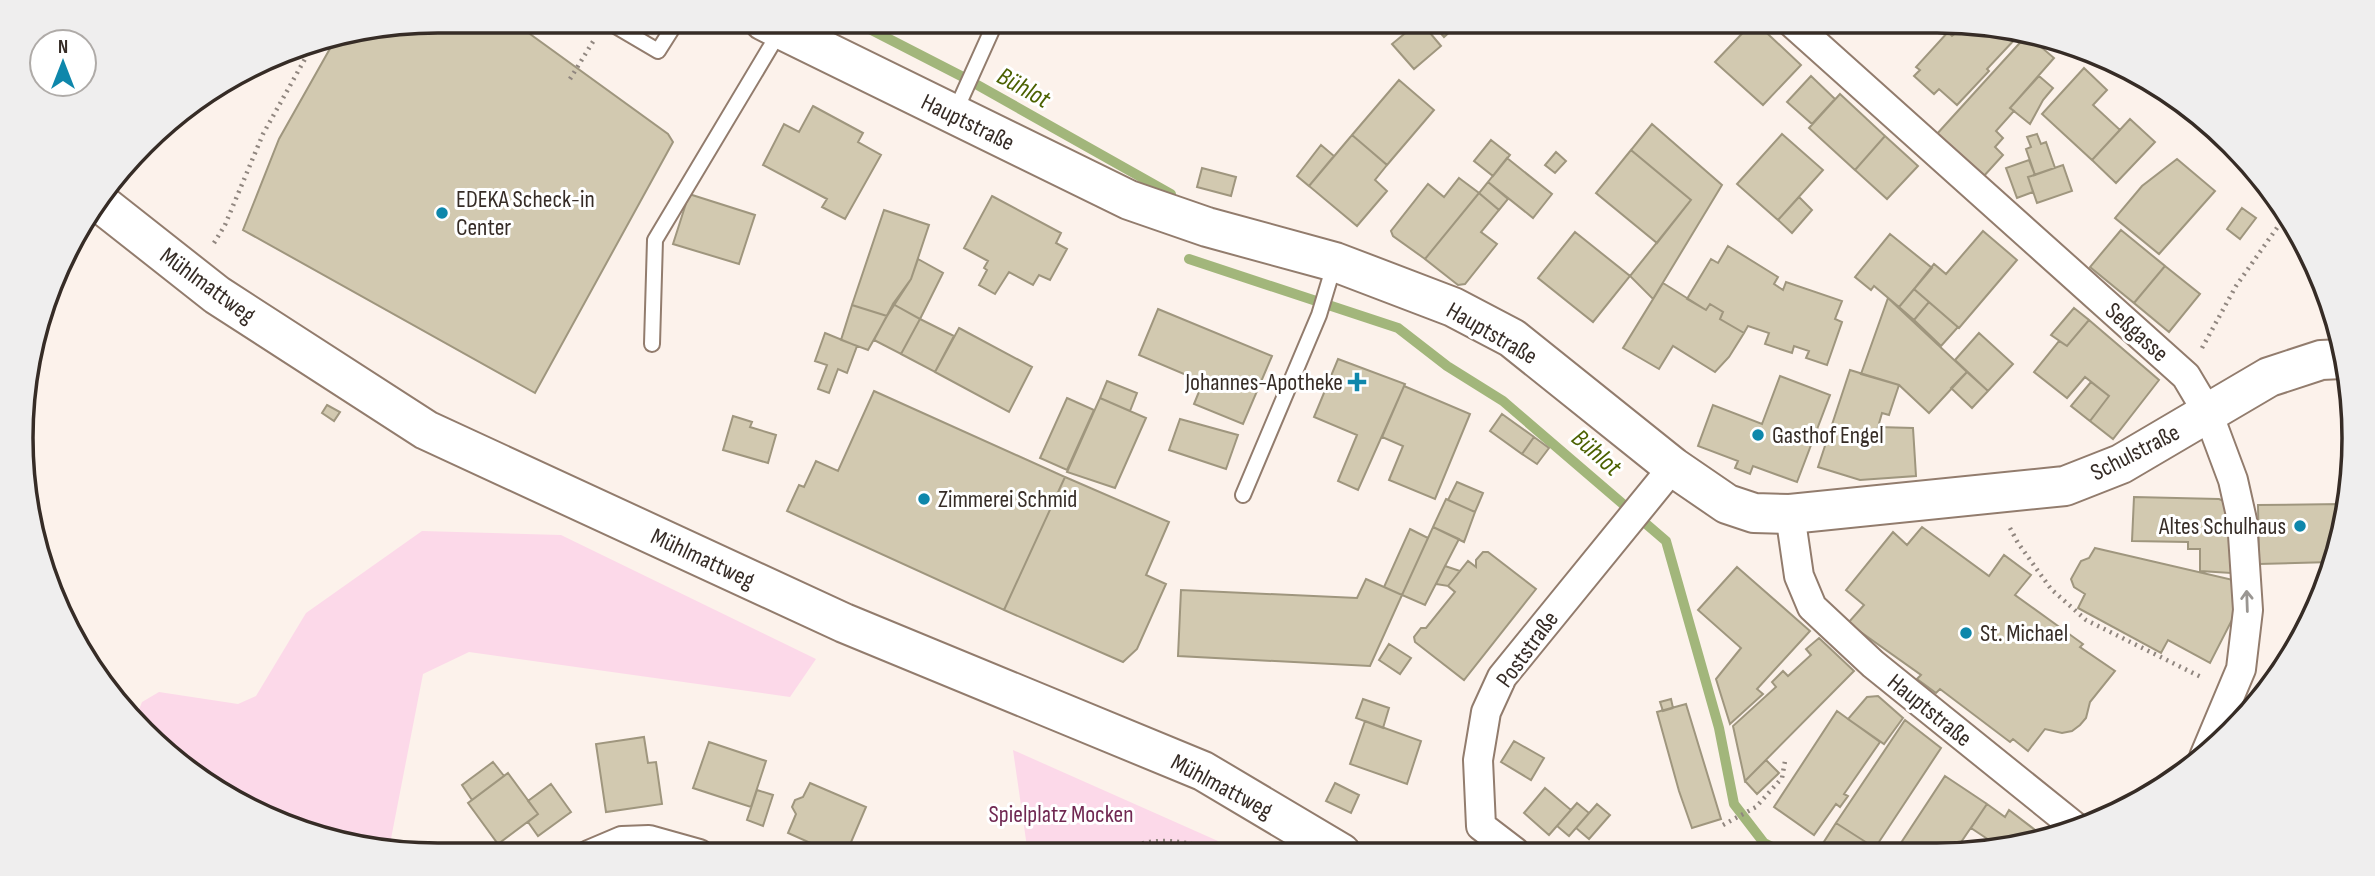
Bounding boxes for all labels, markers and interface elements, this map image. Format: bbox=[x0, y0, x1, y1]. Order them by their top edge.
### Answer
north arrow bbox=[28, 28, 98, 98]
text: N bbox=[58, 36, 68, 59]
water label: Bühlot bbox=[991, 61, 1056, 116]
street label: Hauptstraße bbox=[916, 88, 1019, 157]
place label: EDEKA Scheck-in Center bbox=[456, 185, 595, 242]
marker: EDEKA Scheck-in Center bbox=[434, 205, 450, 221]
street label: Mühlmattweg bbox=[154, 241, 261, 330]
street label: Hauptstraße bbox=[1441, 296, 1542, 371]
street label: Seßgasse bbox=[2099, 296, 2174, 368]
place label: Johannes-Apotheke bbox=[1184, 368, 1343, 397]
marker: Johannes-Apotheke bbox=[1349, 374, 1365, 390]
street label: Schulstraße bbox=[2086, 418, 2185, 487]
place label: Gasthof Engel bbox=[1772, 421, 1884, 450]
water label: Bühlot bbox=[1565, 423, 1628, 484]
marker: Gasthof Engel bbox=[1750, 427, 1766, 443]
place label: Zimmerei Schmid bbox=[938, 485, 1077, 514]
marker: Zimmerei Schmid bbox=[916, 491, 932, 507]
place label: Altes Schulhaus bbox=[2158, 512, 2286, 541]
marker: Altes Schulhaus bbox=[2292, 518, 2308, 534]
street label: Mühlmattweg bbox=[646, 522, 759, 595]
one-way arrow bbox=[2240, 590, 2253, 613]
street label: Poststraße bbox=[1490, 605, 1565, 693]
place label: St. Michael bbox=[1980, 619, 2068, 648]
marker: St. Michael bbox=[1958, 625, 1974, 641]
street label: Hauptstraße bbox=[1882, 668, 1978, 753]
street label: Mühlmattweg bbox=[1166, 748, 1278, 825]
park label: Spielplatz Mocken bbox=[989, 800, 1133, 829]

